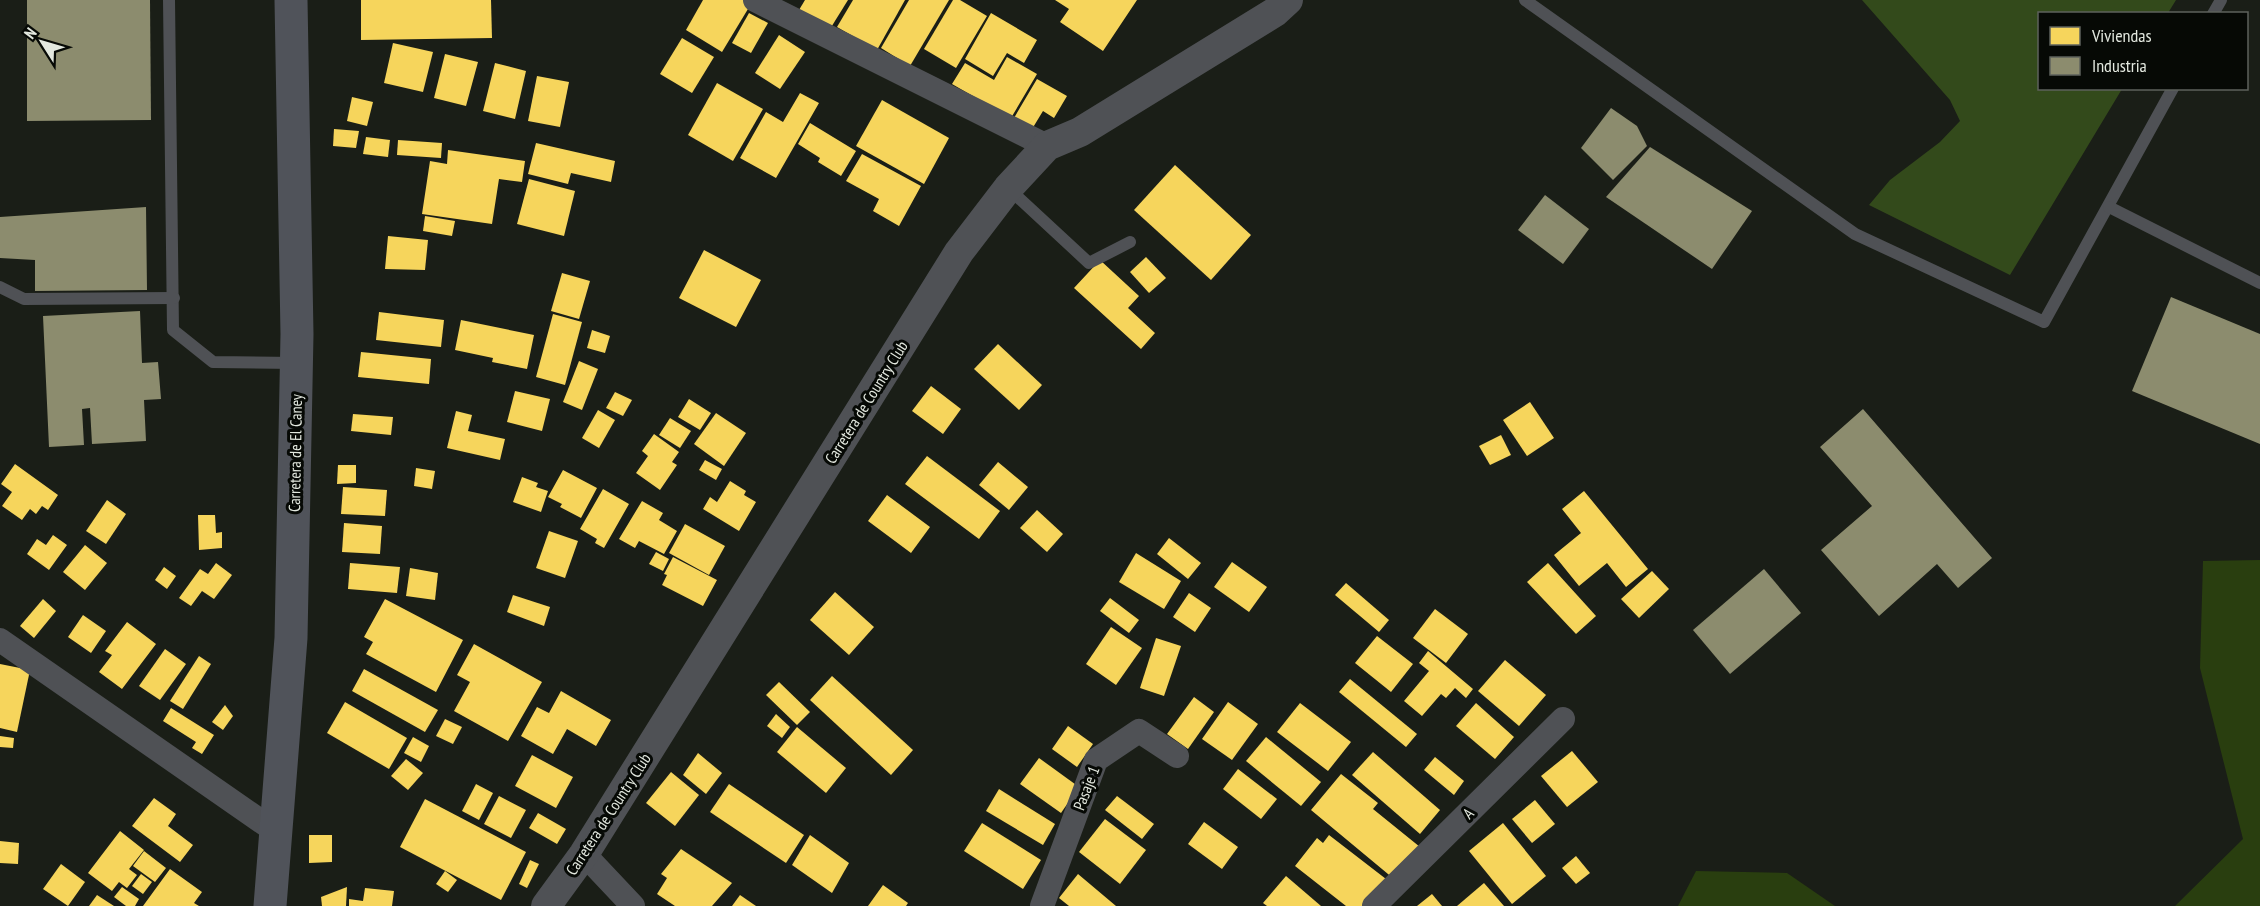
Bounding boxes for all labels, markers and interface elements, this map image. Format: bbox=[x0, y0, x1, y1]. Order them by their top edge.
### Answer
north arrow bbox=[12, 12, 72, 72]
legend bbox=[2038, 12, 2248, 90]
text: N bbox=[19, 24, 41, 42]
text: Viviendas bbox=[2091, 24, 2152, 47]
text: Industria bbox=[2092, 54, 2147, 77]
street label: Carretera de Country Club bbox=[820, 337, 912, 467]
street label: Carretera de El Caney bbox=[284, 394, 306, 512]
street label: Carretera de Country Club bbox=[561, 749, 655, 879]
street label: Pasaje 1 bbox=[1068, 763, 1104, 813]
street label: A bbox=[1458, 803, 1478, 823]

